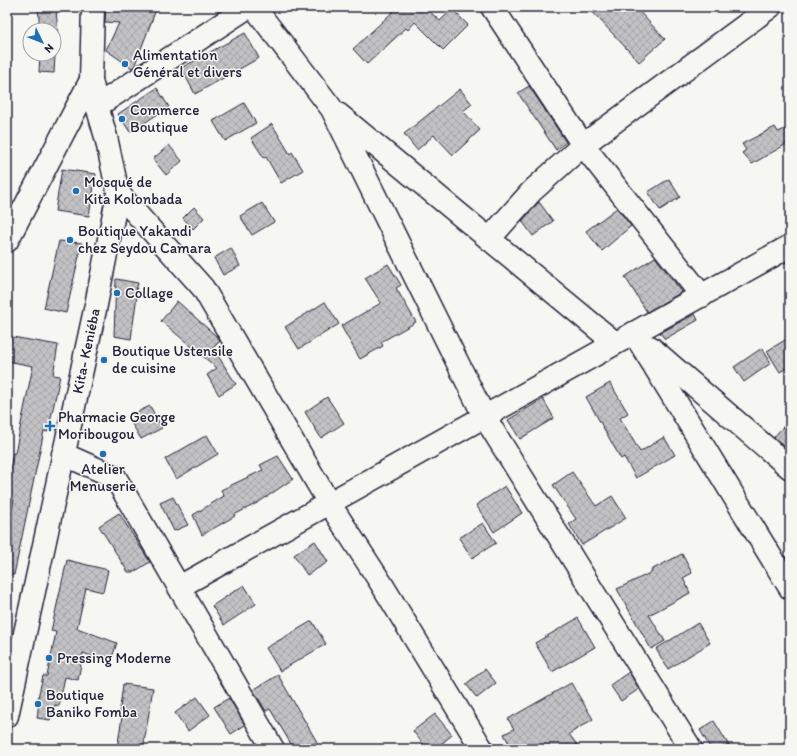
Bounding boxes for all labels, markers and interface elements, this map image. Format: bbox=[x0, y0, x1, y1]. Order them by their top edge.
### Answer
north arrow bbox=[22, 22, 62, 62]
text: N bbox=[42, 41, 56, 56]
place label: Alimentation Général et divers bbox=[133, 46, 242, 81]
marker: Alimentation Général et divers bbox=[120, 59, 130, 69]
place label: Commerce Boutique bbox=[130, 101, 199, 136]
marker: Commerce Boutique bbox=[117, 114, 127, 124]
place label: Mosqué de Kita Kolonbada bbox=[84, 173, 182, 208]
marker: Mosqué de Kita Kolonbada bbox=[71, 186, 81, 196]
place label: Boutique Yakandi chez Seydou Camara bbox=[78, 222, 211, 257]
marker: Boutique Yakandi chez Seydou Camara bbox=[65, 235, 75, 245]
place label: Collage bbox=[125, 284, 173, 302]
marker: Collage bbox=[112, 288, 122, 298]
street label: Kita- Keniéba bbox=[68, 306, 104, 395]
place label: Boutique Ustensile de cuisine bbox=[112, 342, 233, 377]
marker: Boutique Ustensile de cuisine bbox=[99, 355, 109, 365]
place label: Pharmacie George Moribougou bbox=[58, 408, 175, 443]
marker: Pharmacie George Moribougou bbox=[45, 421, 55, 431]
marker: Atelier Menuserie bbox=[98, 449, 108, 459]
place label: Atelier Menuserie bbox=[70, 460, 136, 495]
place label: Pressing Moderne bbox=[57, 649, 171, 667]
marker: Pressing Moderne bbox=[44, 653, 54, 663]
place label: Boutique Baniko Fomba bbox=[46, 686, 138, 721]
marker: Boutique Baniko Fomba bbox=[33, 699, 43, 709]

